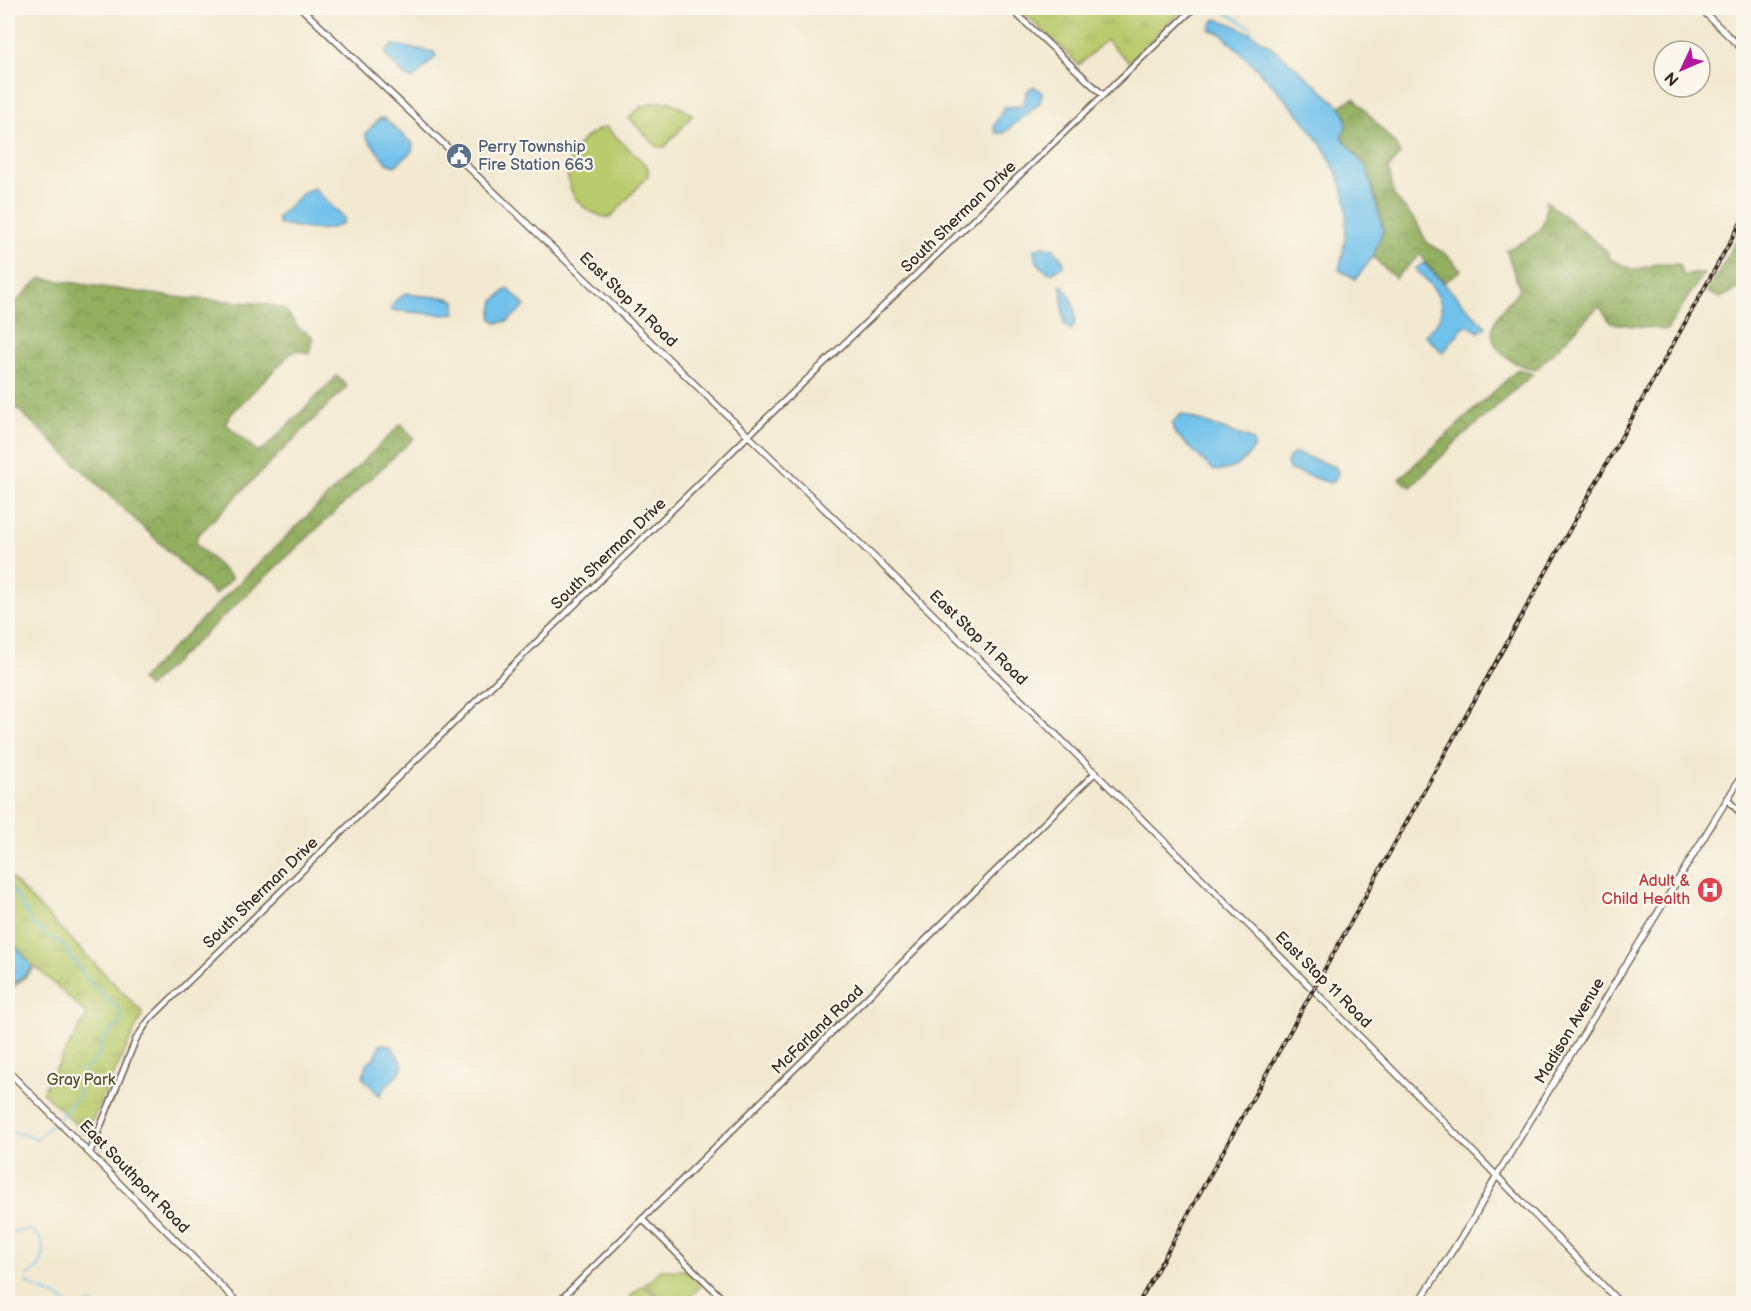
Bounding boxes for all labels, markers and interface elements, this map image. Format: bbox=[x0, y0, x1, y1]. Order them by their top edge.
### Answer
north arrow bbox=[1652, 39, 1712, 99]
text: N bbox=[1661, 67, 1683, 89]
place label: Perry Township Fire Station 663 bbox=[478, 138, 594, 175]
public building icon: Perry Township Fire Station 663 bbox=[444, 141, 474, 171]
street label: South Sherman Drive bbox=[898, 157, 1021, 277]
street label: East Stop 11 Road bbox=[575, 248, 681, 352]
street label: South Sherman Drive bbox=[548, 494, 671, 614]
street label: East Stop 11 Road bbox=[925, 586, 1031, 690]
street label: South Sherman Drive bbox=[200, 833, 323, 953]
place label: Adult & Child Health bbox=[1602, 872, 1690, 909]
hospital icon: Adult & Child Health bbox=[1695, 875, 1725, 905]
street label: East Stop 11 Road bbox=[1271, 928, 1375, 1032]
street label: Madison Avenue bbox=[1531, 974, 1609, 1087]
street label: McFarland Road bbox=[768, 982, 868, 1078]
park label: Gray Park bbox=[46, 1071, 116, 1090]
street label: East Southport Road bbox=[75, 1116, 193, 1238]

